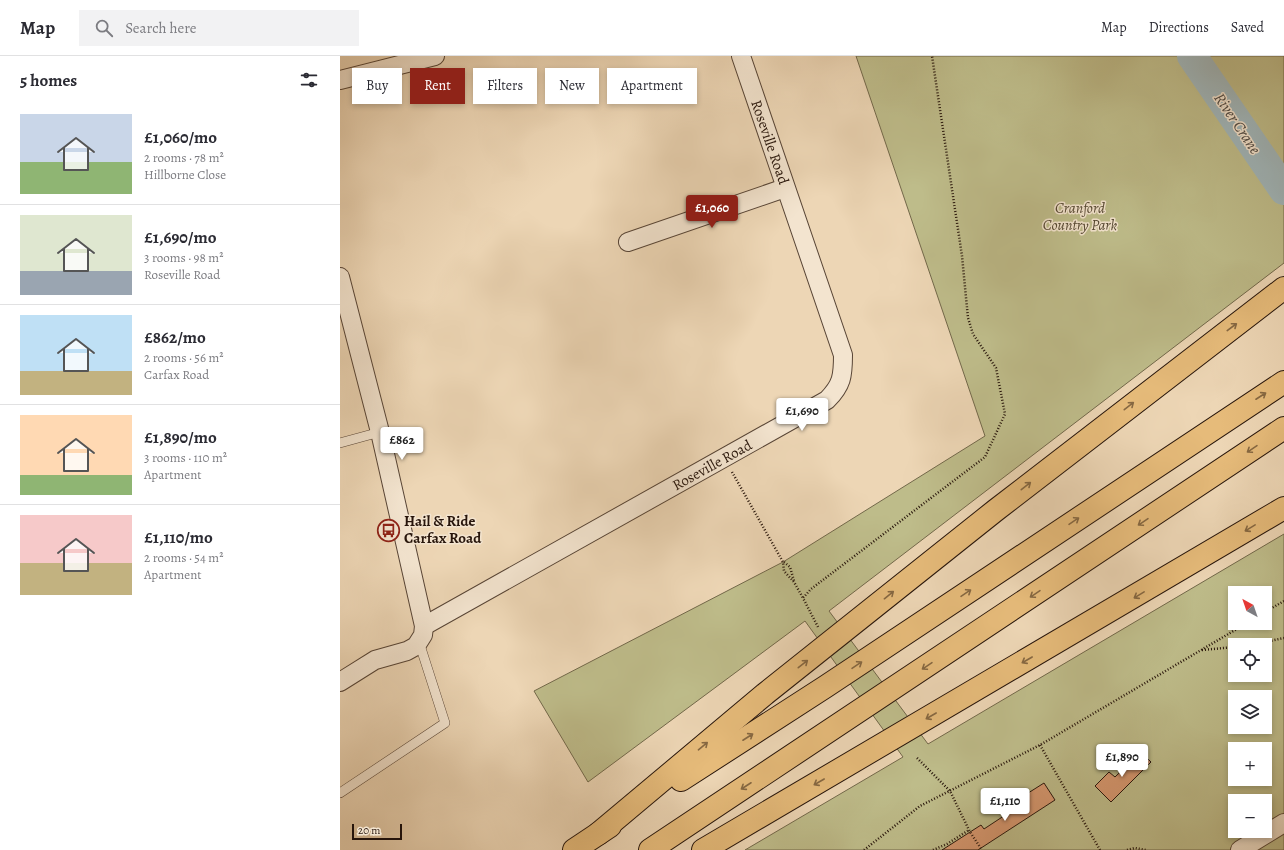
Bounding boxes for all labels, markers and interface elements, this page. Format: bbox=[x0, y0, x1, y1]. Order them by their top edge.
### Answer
search box bbox=[79, 10, 359, 46]
text: Map bbox=[20, 15, 55, 41]
icon: search bbox=[93, 17, 115, 39]
text: Search here bbox=[125, 18, 197, 38]
text: Map bbox=[1101, 18, 1127, 37]
text: Directions bbox=[1149, 18, 1209, 37]
text: Saved bbox=[1231, 18, 1264, 37]
chip: Buy bbox=[352, 68, 402, 104]
chip: Rent bbox=[410, 68, 465, 104]
chip: Filters bbox=[473, 68, 537, 104]
chip: New bbox=[545, 68, 599, 104]
chip: Apartment bbox=[607, 68, 697, 104]
text: 5 homes bbox=[20, 69, 77, 92]
icon: filters bbox=[298, 69, 320, 91]
water label: River Crane bbox=[1209, 89, 1266, 159]
street label: Roseville Road bbox=[746, 97, 794, 188]
text: £1,060/mo bbox=[144, 126, 217, 149]
icon: home bbox=[52, 130, 100, 178]
text: 2 rooms · 78 m² bbox=[144, 149, 224, 166]
text: Hillborne Close bbox=[144, 166, 226, 183]
pin: £1,060 bbox=[679, 195, 745, 229]
park label: Cranford Country Park bbox=[1043, 198, 1118, 235]
text: £1,060 bbox=[695, 199, 729, 216]
text: £1,690/mo bbox=[144, 226, 216, 249]
icon: home bbox=[52, 231, 100, 279]
text: 3 rooms · 98 m² bbox=[144, 249, 223, 266]
text: Roseville Road bbox=[144, 266, 220, 283]
one-way arrow bbox=[1227, 323, 1238, 331]
text: £862/mo bbox=[144, 326, 206, 349]
icon: home bbox=[52, 331, 100, 379]
text: 2 rooms · 56 m² bbox=[144, 349, 224, 366]
text: Carfax Road bbox=[144, 366, 209, 383]
one-way arrow bbox=[1255, 392, 1267, 400]
pin: £1,690 bbox=[769, 398, 835, 432]
text: £1,690 bbox=[785, 402, 819, 419]
one-way arrow bbox=[1123, 402, 1134, 410]
text: £1,890/mo bbox=[144, 426, 217, 449]
pin: £862 bbox=[378, 427, 426, 461]
icon: home bbox=[52, 431, 100, 479]
text: £862 bbox=[389, 431, 415, 448]
street label: Roseville Road bbox=[669, 434, 756, 495]
one-way arrow bbox=[1246, 445, 1257, 454]
text: 3 rooms · 110 m² bbox=[144, 449, 227, 466]
text: Apartment bbox=[144, 466, 202, 483]
one-way arrow bbox=[1021, 481, 1032, 490]
place label: Hail & Ride Carfax Road bbox=[404, 511, 482, 548]
one-way arrow bbox=[1068, 516, 1079, 525]
bus stop icon: Hail & Ride Carfax Road bbox=[376, 517, 402, 543]
one-way arrow bbox=[1138, 518, 1149, 526]
one-way arrow bbox=[1245, 524, 1256, 532]
text: £1,110/mo bbox=[144, 526, 213, 549]
icon: home bbox=[52, 531, 100, 579]
text: 2 rooms · 54 m² bbox=[144, 549, 223, 566]
text: Apartment bbox=[144, 566, 202, 583]
north arrow bbox=[1228, 586, 1272, 630]
map controls bbox=[1228, 586, 1272, 838]
one-way arrow bbox=[960, 589, 971, 597]
one-way arrow bbox=[1030, 590, 1041, 598]
one-way arrow bbox=[884, 591, 895, 599]
one-way arrow bbox=[1133, 591, 1145, 599]
button: locate bbox=[1228, 638, 1272, 682]
one-way arrow bbox=[1021, 657, 1033, 665]
one-way arrow bbox=[797, 659, 808, 668]
one-way arrow bbox=[852, 661, 863, 669]
one-way arrow bbox=[922, 662, 933, 670]
button: layers bbox=[1228, 690, 1272, 734]
one-way arrow bbox=[925, 713, 937, 721]
one-way arrow bbox=[742, 732, 753, 741]
one-way arrow bbox=[697, 742, 708, 751]
button: + bbox=[1228, 742, 1272, 786]
pin: £1,890 bbox=[1089, 744, 1155, 778]
text: £1,890 bbox=[1105, 748, 1139, 765]
one-way arrow bbox=[814, 778, 825, 786]
one-way arrow bbox=[741, 782, 752, 790]
pin: £1,110 bbox=[972, 788, 1038, 822]
text: £1,110 bbox=[990, 792, 1020, 809]
button: − bbox=[1228, 794, 1272, 838]
scale bar bbox=[352, 822, 402, 841]
text: 20 m bbox=[358, 823, 380, 838]

